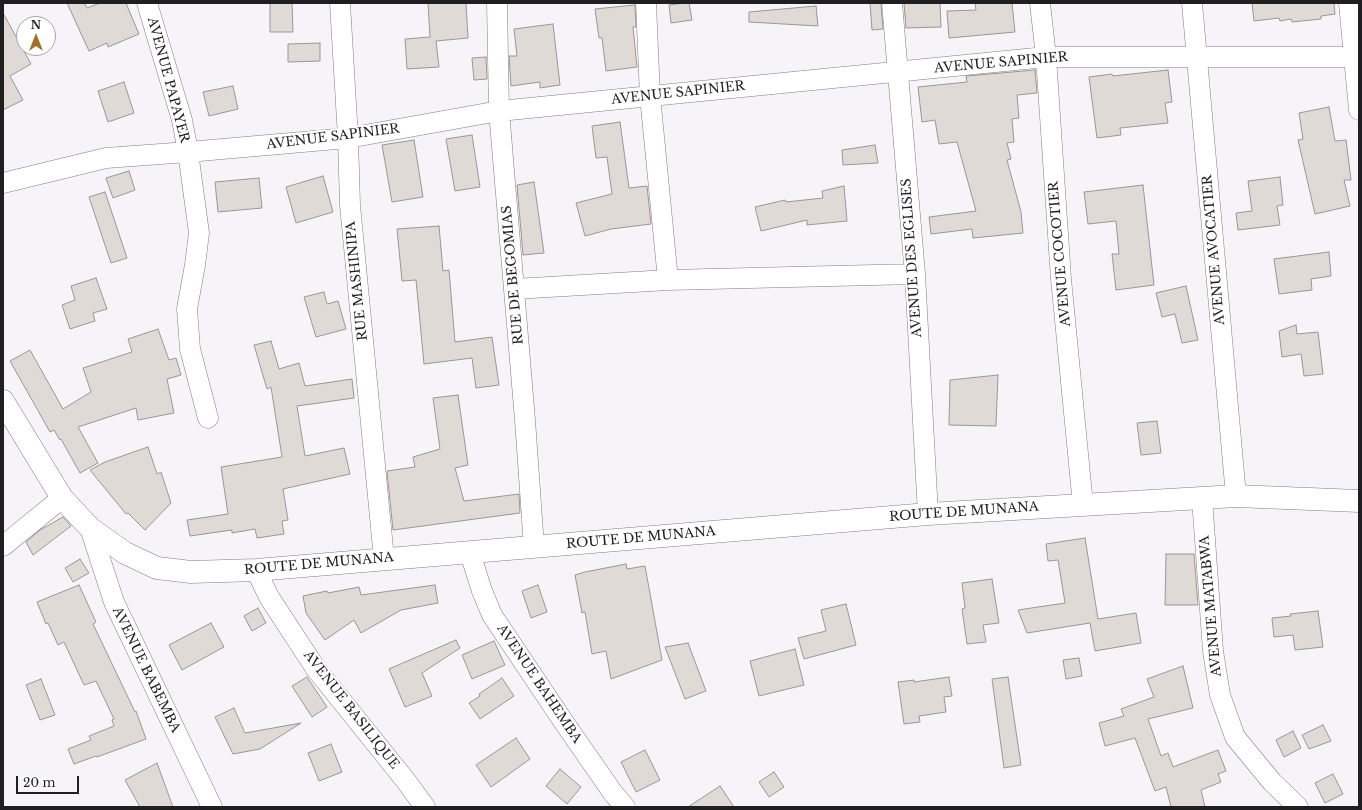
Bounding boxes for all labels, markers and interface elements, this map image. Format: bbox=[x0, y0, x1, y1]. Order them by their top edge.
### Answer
street label: AVENUE PAPAYER bbox=[144, 15, 192, 145]
north arrow bbox=[16, 16, 56, 56]
text: N bbox=[31, 18, 41, 32]
street label: AVENUE SAPINIER bbox=[934, 49, 1068, 77]
street label: AVENUE SAPINIER bbox=[610, 78, 746, 108]
street label: AVENUE SAPINIER bbox=[265, 121, 401, 153]
street label: AVENUE AVOCATIER bbox=[1200, 174, 1228, 326]
street label: AVENUE DES EGLISES bbox=[899, 178, 925, 338]
street label: AVENUE COCOTIER bbox=[1046, 181, 1074, 327]
street label: RUE DE BEGOMIAS bbox=[499, 205, 527, 345]
street label: RUE MASHINIPA bbox=[343, 221, 371, 341]
street label: ROUTE DE MUNANA bbox=[889, 499, 1039, 525]
street label: ROUTE DE MUNANA bbox=[566, 524, 716, 552]
street label: AVENUE MATABWA bbox=[1197, 535, 1225, 677]
street label: ROUTE DE MUNANA bbox=[244, 550, 394, 578]
street label: AVENUE BABEMBA bbox=[109, 605, 183, 735]
street label: AVENUE BAHEMBA bbox=[493, 622, 585, 746]
street label: AVENUE BASILIQUE bbox=[300, 648, 402, 772]
scale bar bbox=[18, 768, 81, 794]
text: 20 m bbox=[23, 775, 55, 790]

